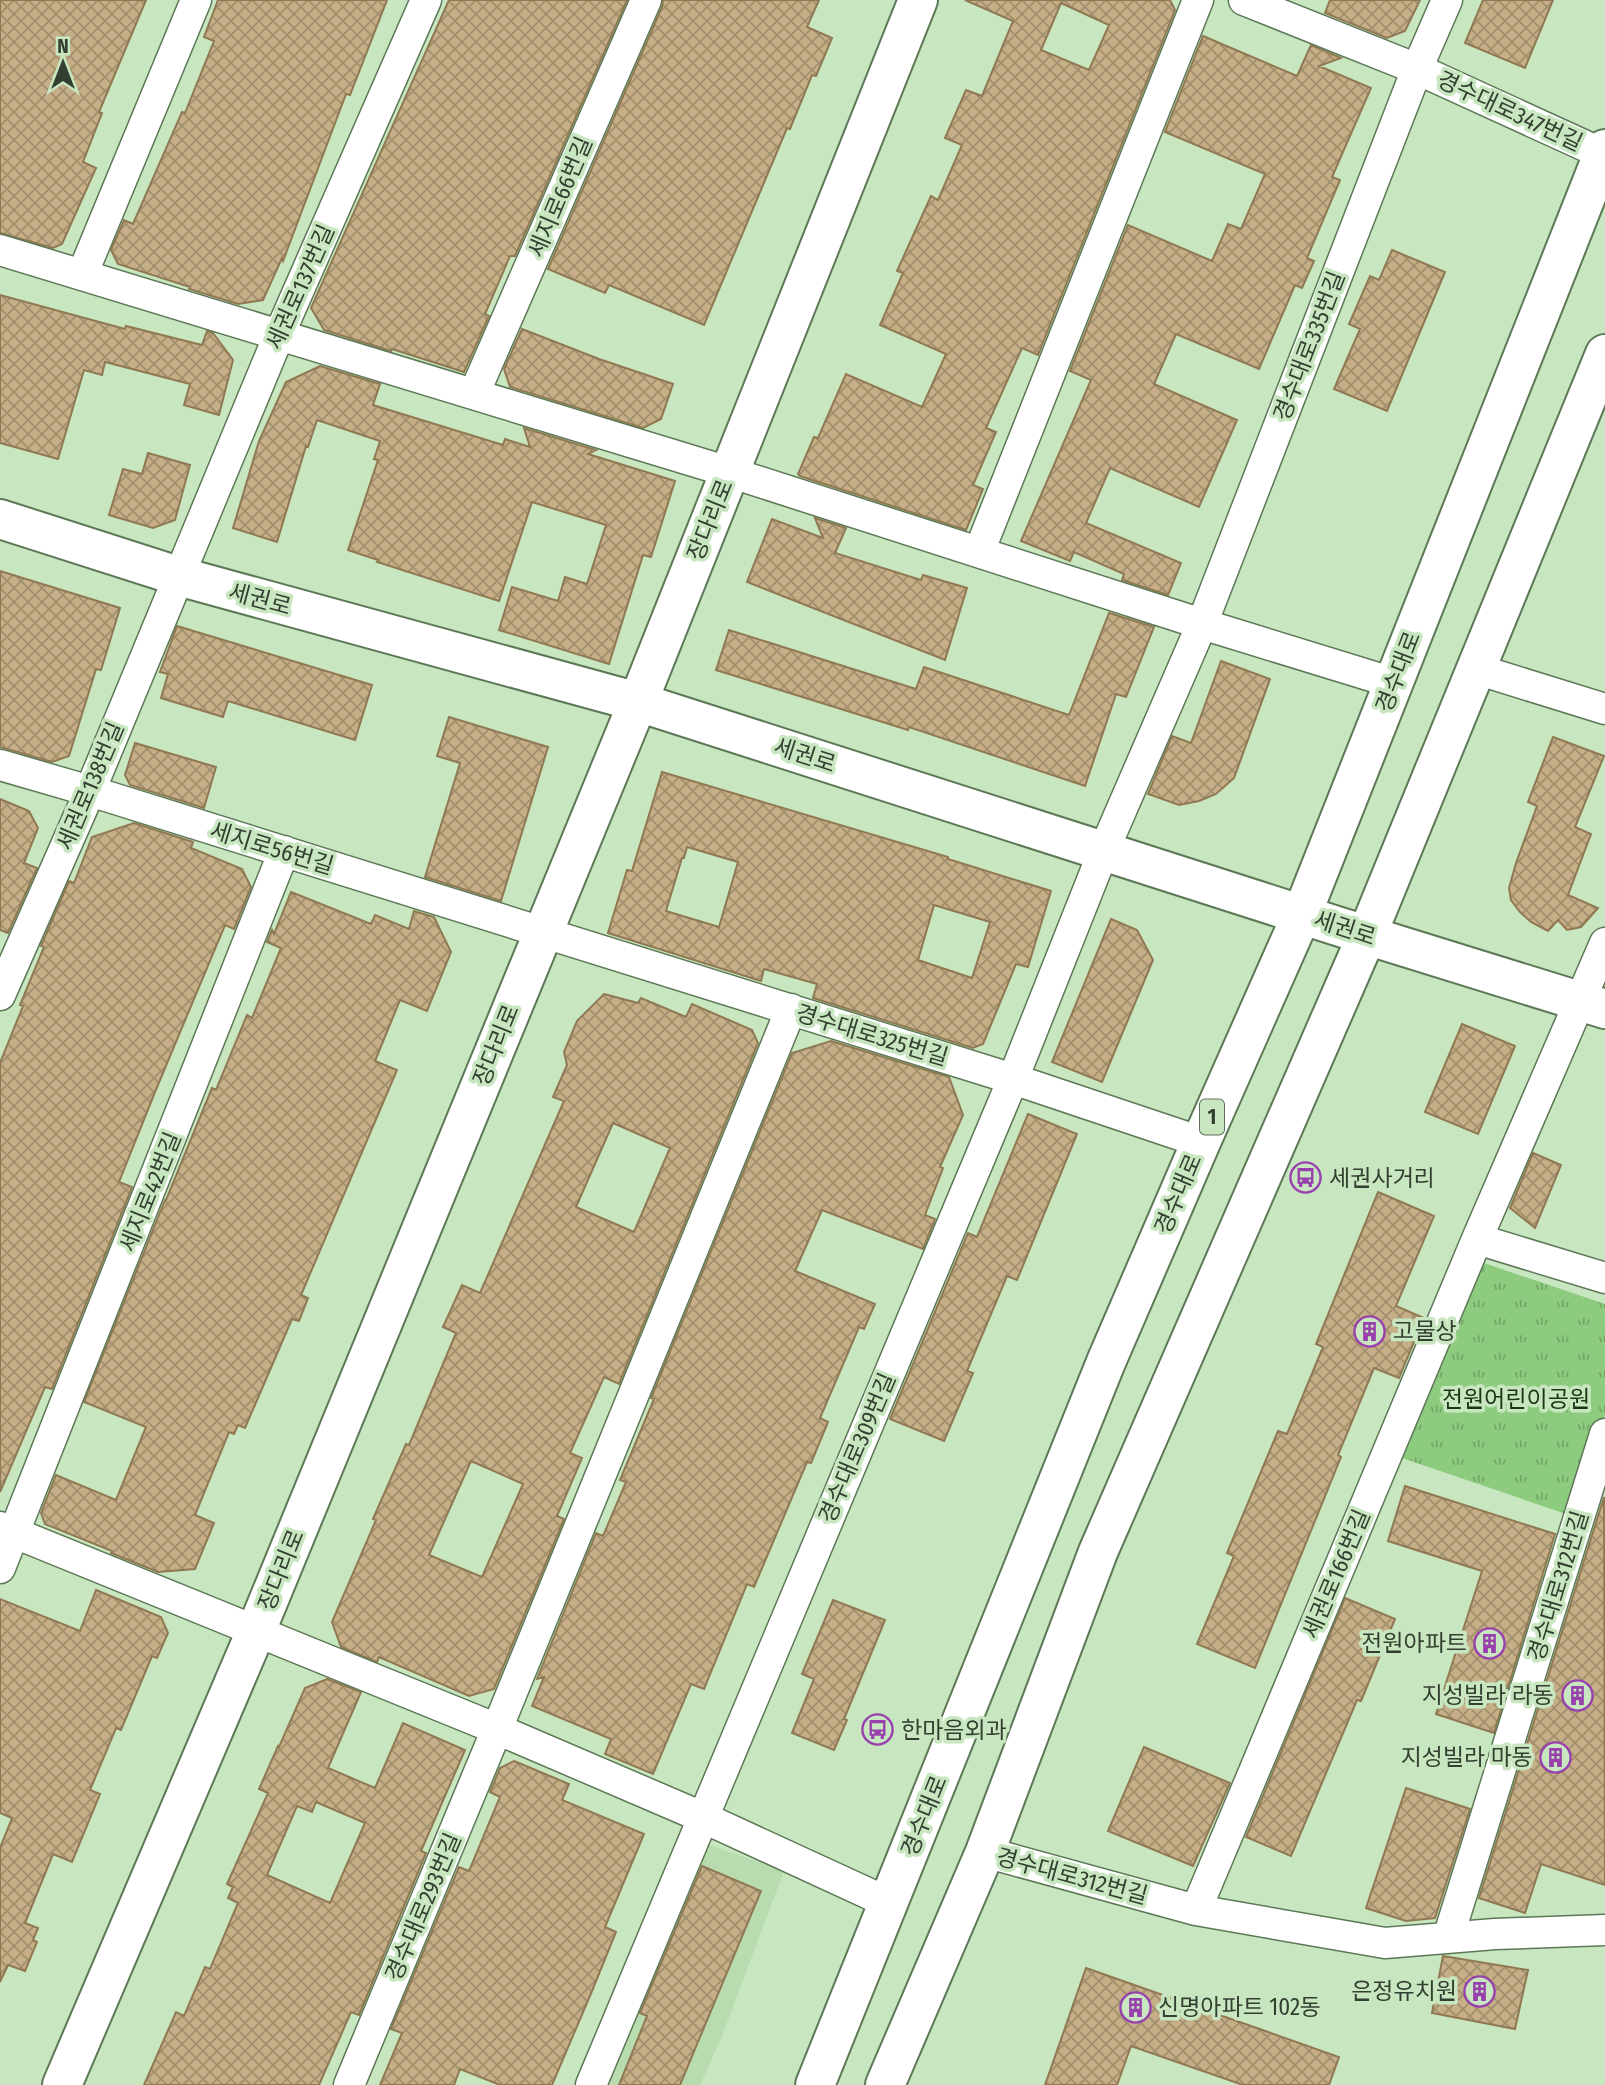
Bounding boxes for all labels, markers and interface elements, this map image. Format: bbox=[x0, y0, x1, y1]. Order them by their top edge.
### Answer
north arrow bbox=[28, 28, 98, 98]
text: N bbox=[57, 35, 69, 58]
street label: 경수대로347번길 bbox=[1433, 65, 1587, 157]
street label: 세지로66번길 bbox=[522, 132, 598, 262]
street label: 세권로137번길 bbox=[260, 220, 340, 354]
street label: 경수대로335번길 bbox=[1268, 267, 1350, 425]
street label: 장다리로 bbox=[681, 476, 739, 564]
street label: 세권로 bbox=[226, 577, 294, 621]
street label: 경수대로 bbox=[1370, 627, 1426, 717]
street label: 세권로138번길 bbox=[50, 718, 130, 854]
street label: 세권로 bbox=[770, 732, 840, 778]
street label: 세지로56번길 bbox=[207, 816, 337, 880]
street label: 세권로 bbox=[1310, 905, 1380, 951]
street label: 경수대로325번길 bbox=[792, 999, 952, 1071]
street label: 장다리로 bbox=[467, 1001, 525, 1089]
road number: 1 bbox=[1200, 1100, 1224, 1134]
street label: 세지로42번길 bbox=[113, 1128, 187, 1256]
street label: 경수대로 bbox=[1149, 1150, 1207, 1238]
bus stop icon: 세권사거리 bbox=[1289, 1161, 1323, 1195]
place label: 세권사거리 bbox=[1329, 1164, 1435, 1192]
building icon: 고물상 bbox=[1353, 1314, 1387, 1348]
place label: 고물상 bbox=[1393, 1317, 1456, 1345]
street label: 경수대로309번길 bbox=[813, 1369, 901, 1527]
park label: 전원어린이공원 bbox=[1442, 1385, 1590, 1413]
street label: 세권로166번길 bbox=[1296, 1505, 1376, 1643]
street label: 경수대로312번길 bbox=[1522, 1507, 1594, 1665]
street label: 장다리로 bbox=[252, 1526, 310, 1614]
building icon: 전원아파트 bbox=[1473, 1626, 1507, 1660]
place label: 전원아파트 bbox=[1361, 1629, 1467, 1657]
building icon: 지성빌라 라동 bbox=[1560, 1678, 1594, 1712]
place label: 지성빌라 라동 bbox=[1422, 1681, 1554, 1709]
bus stop icon: 한마음외과 bbox=[861, 1713, 895, 1747]
place label: 한마음외과 bbox=[901, 1716, 1007, 1744]
building icon: 지성빌라 마동 bbox=[1539, 1740, 1573, 1774]
place label: 지성빌라 마동 bbox=[1401, 1743, 1533, 1771]
street label: 경수대로 bbox=[895, 1772, 953, 1860]
street label: 경수대로293번길 bbox=[379, 1829, 467, 1985]
street label: 경수대로312번길 bbox=[993, 1842, 1151, 1910]
building icon: 은정유치원 bbox=[1463, 1974, 1497, 2008]
place label: 은정유치원 bbox=[1351, 1977, 1457, 2005]
building icon: 신명아파트 102동 bbox=[1118, 1990, 1152, 2024]
place label: 신명아파트 102동 bbox=[1158, 1993, 1321, 2021]

